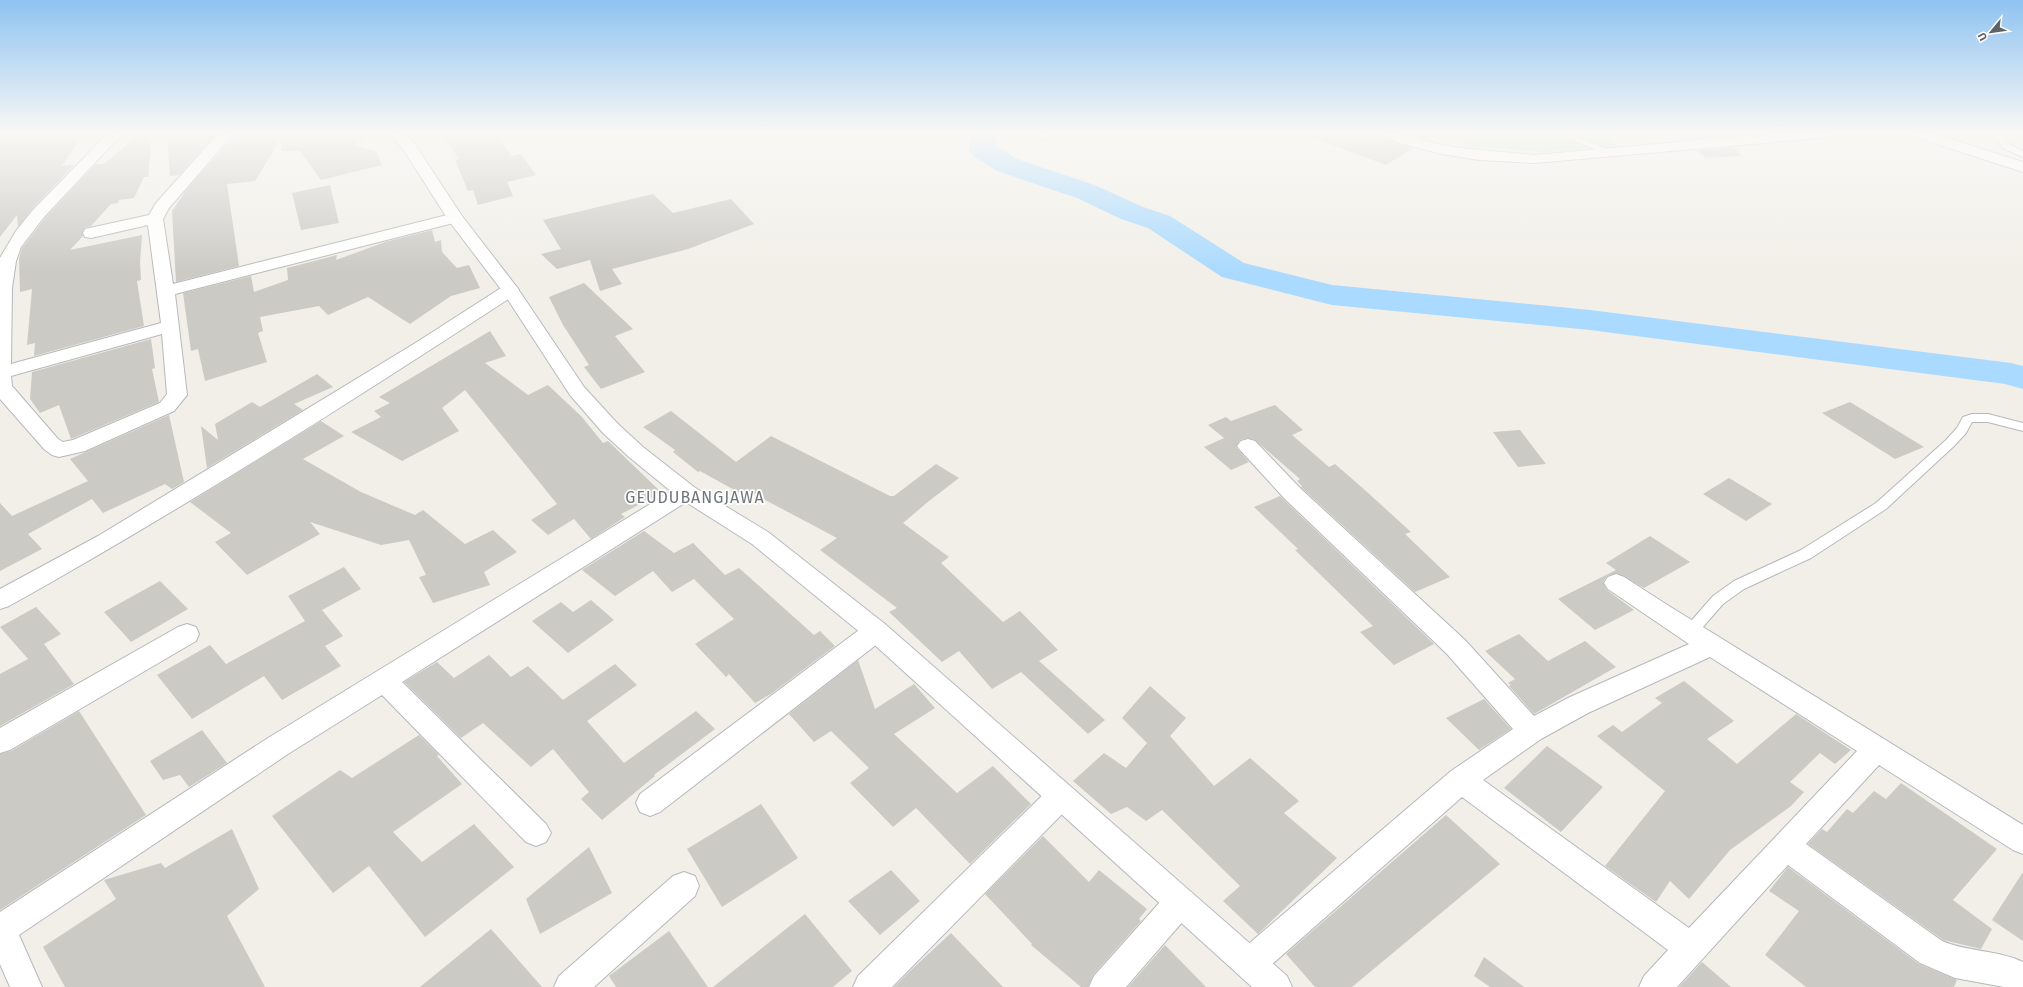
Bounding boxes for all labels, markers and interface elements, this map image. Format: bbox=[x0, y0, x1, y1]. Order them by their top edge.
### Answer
north arrow bbox=[1971, 12, 2011, 52]
text: U bbox=[1975, 30, 1990, 43]
district label: GEUDUBANGJAWA bbox=[625, 488, 765, 507]

